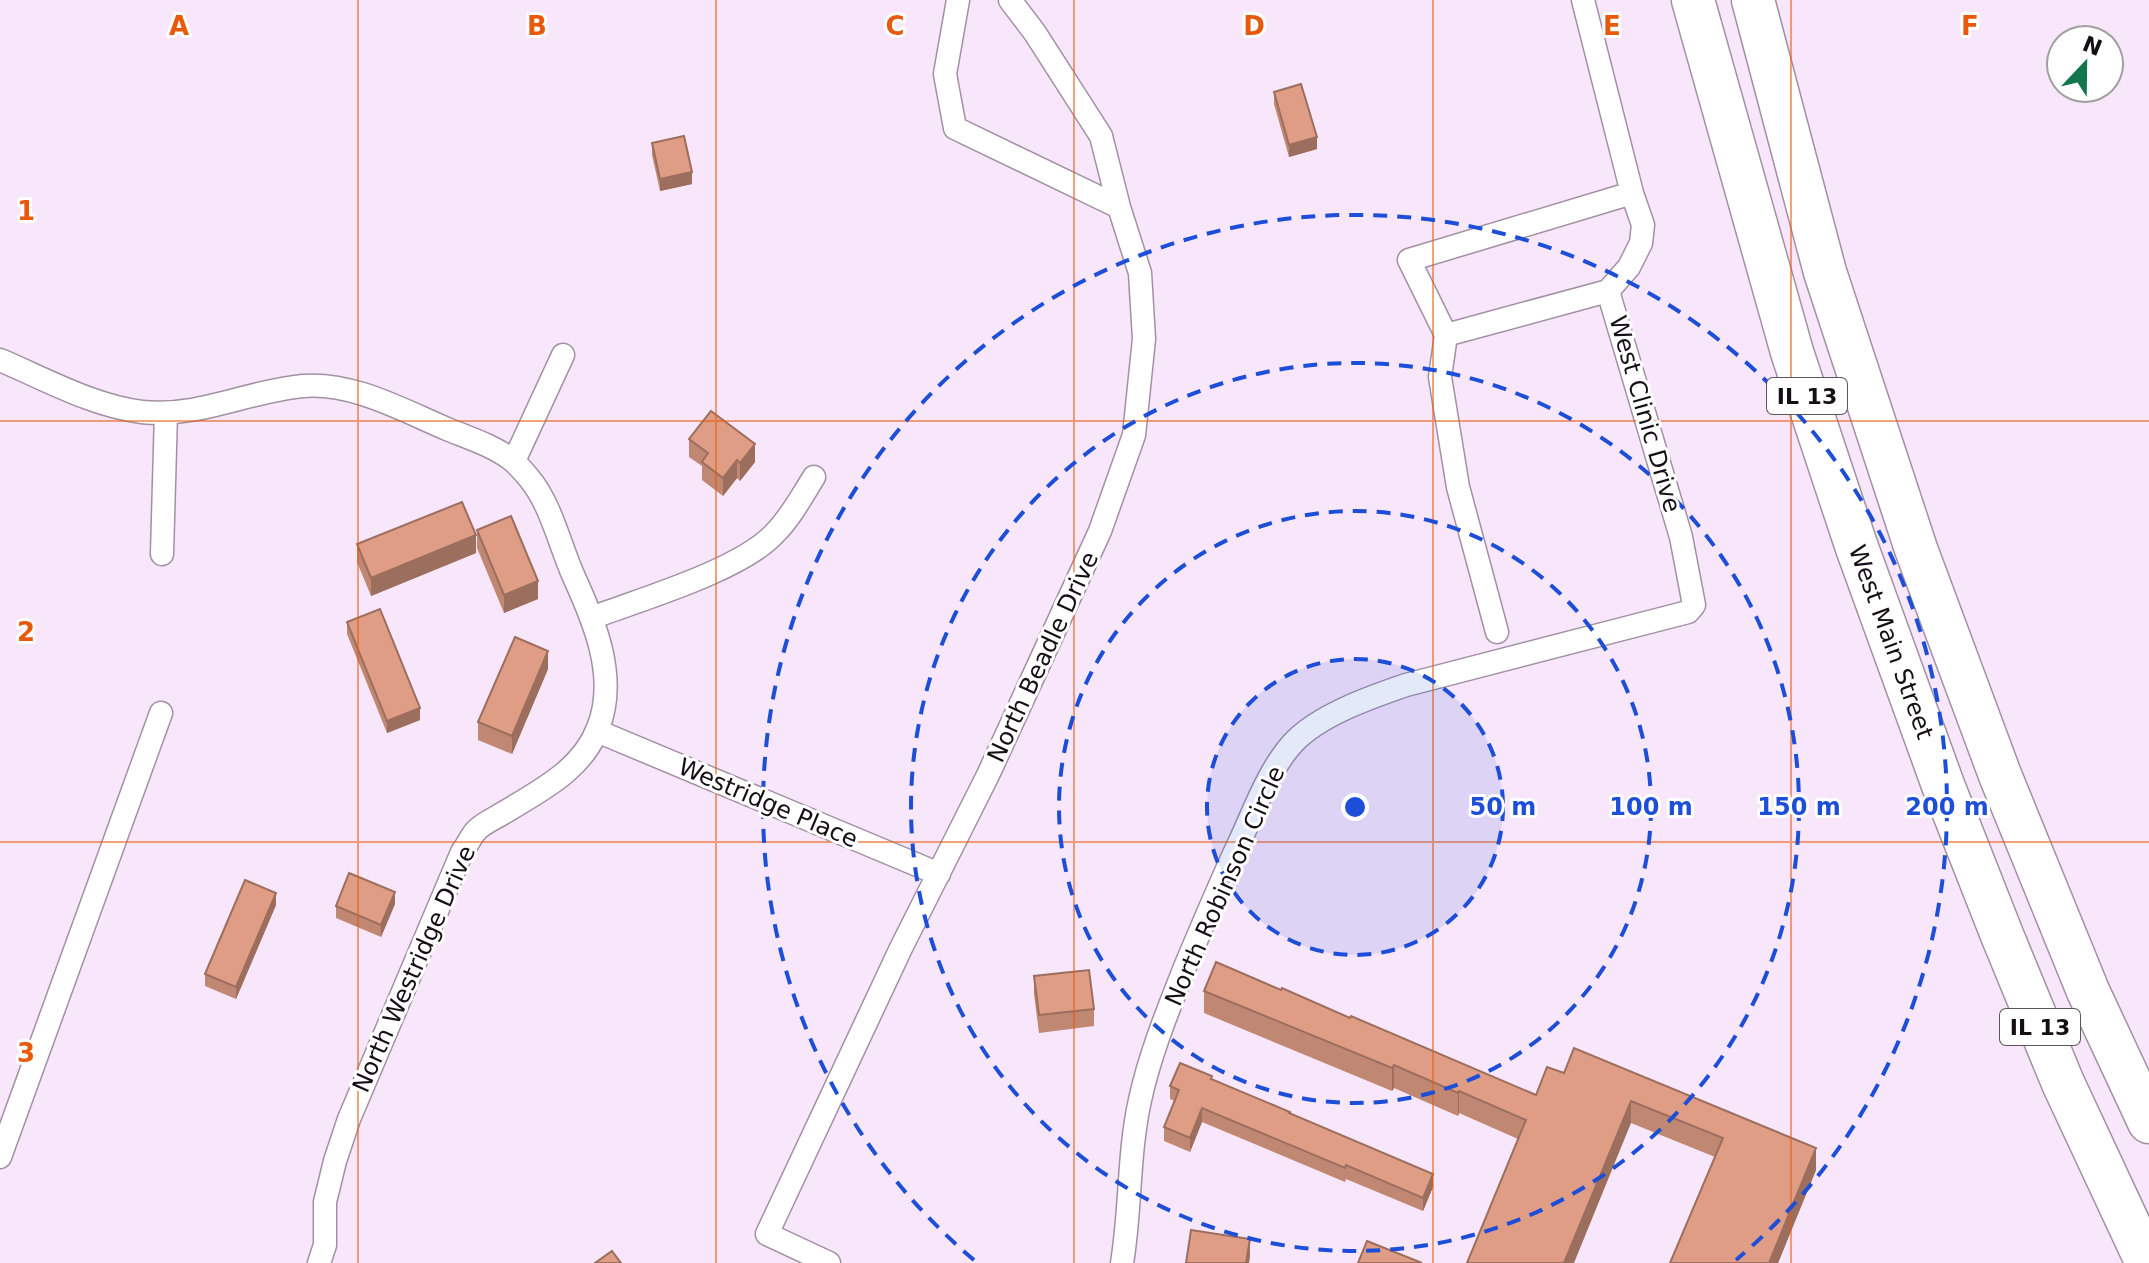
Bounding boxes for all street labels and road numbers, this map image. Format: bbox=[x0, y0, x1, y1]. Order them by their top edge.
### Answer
street label: West Clinic Drive bbox=[1604, 312, 1686, 516]
road number: IL 13 bbox=[1767, 378, 1847, 414]
street label: West Main Street bbox=[1843, 541, 1939, 743]
street label: North Beadle Drive bbox=[982, 547, 1104, 767]
street label: Westridge Place bbox=[674, 753, 862, 853]
street label: North Robinson Circle bbox=[1159, 762, 1291, 1010]
street label: North Westridge Drive bbox=[347, 841, 481, 1097]
road number: IL 13 bbox=[2000, 1009, 2080, 1045]

